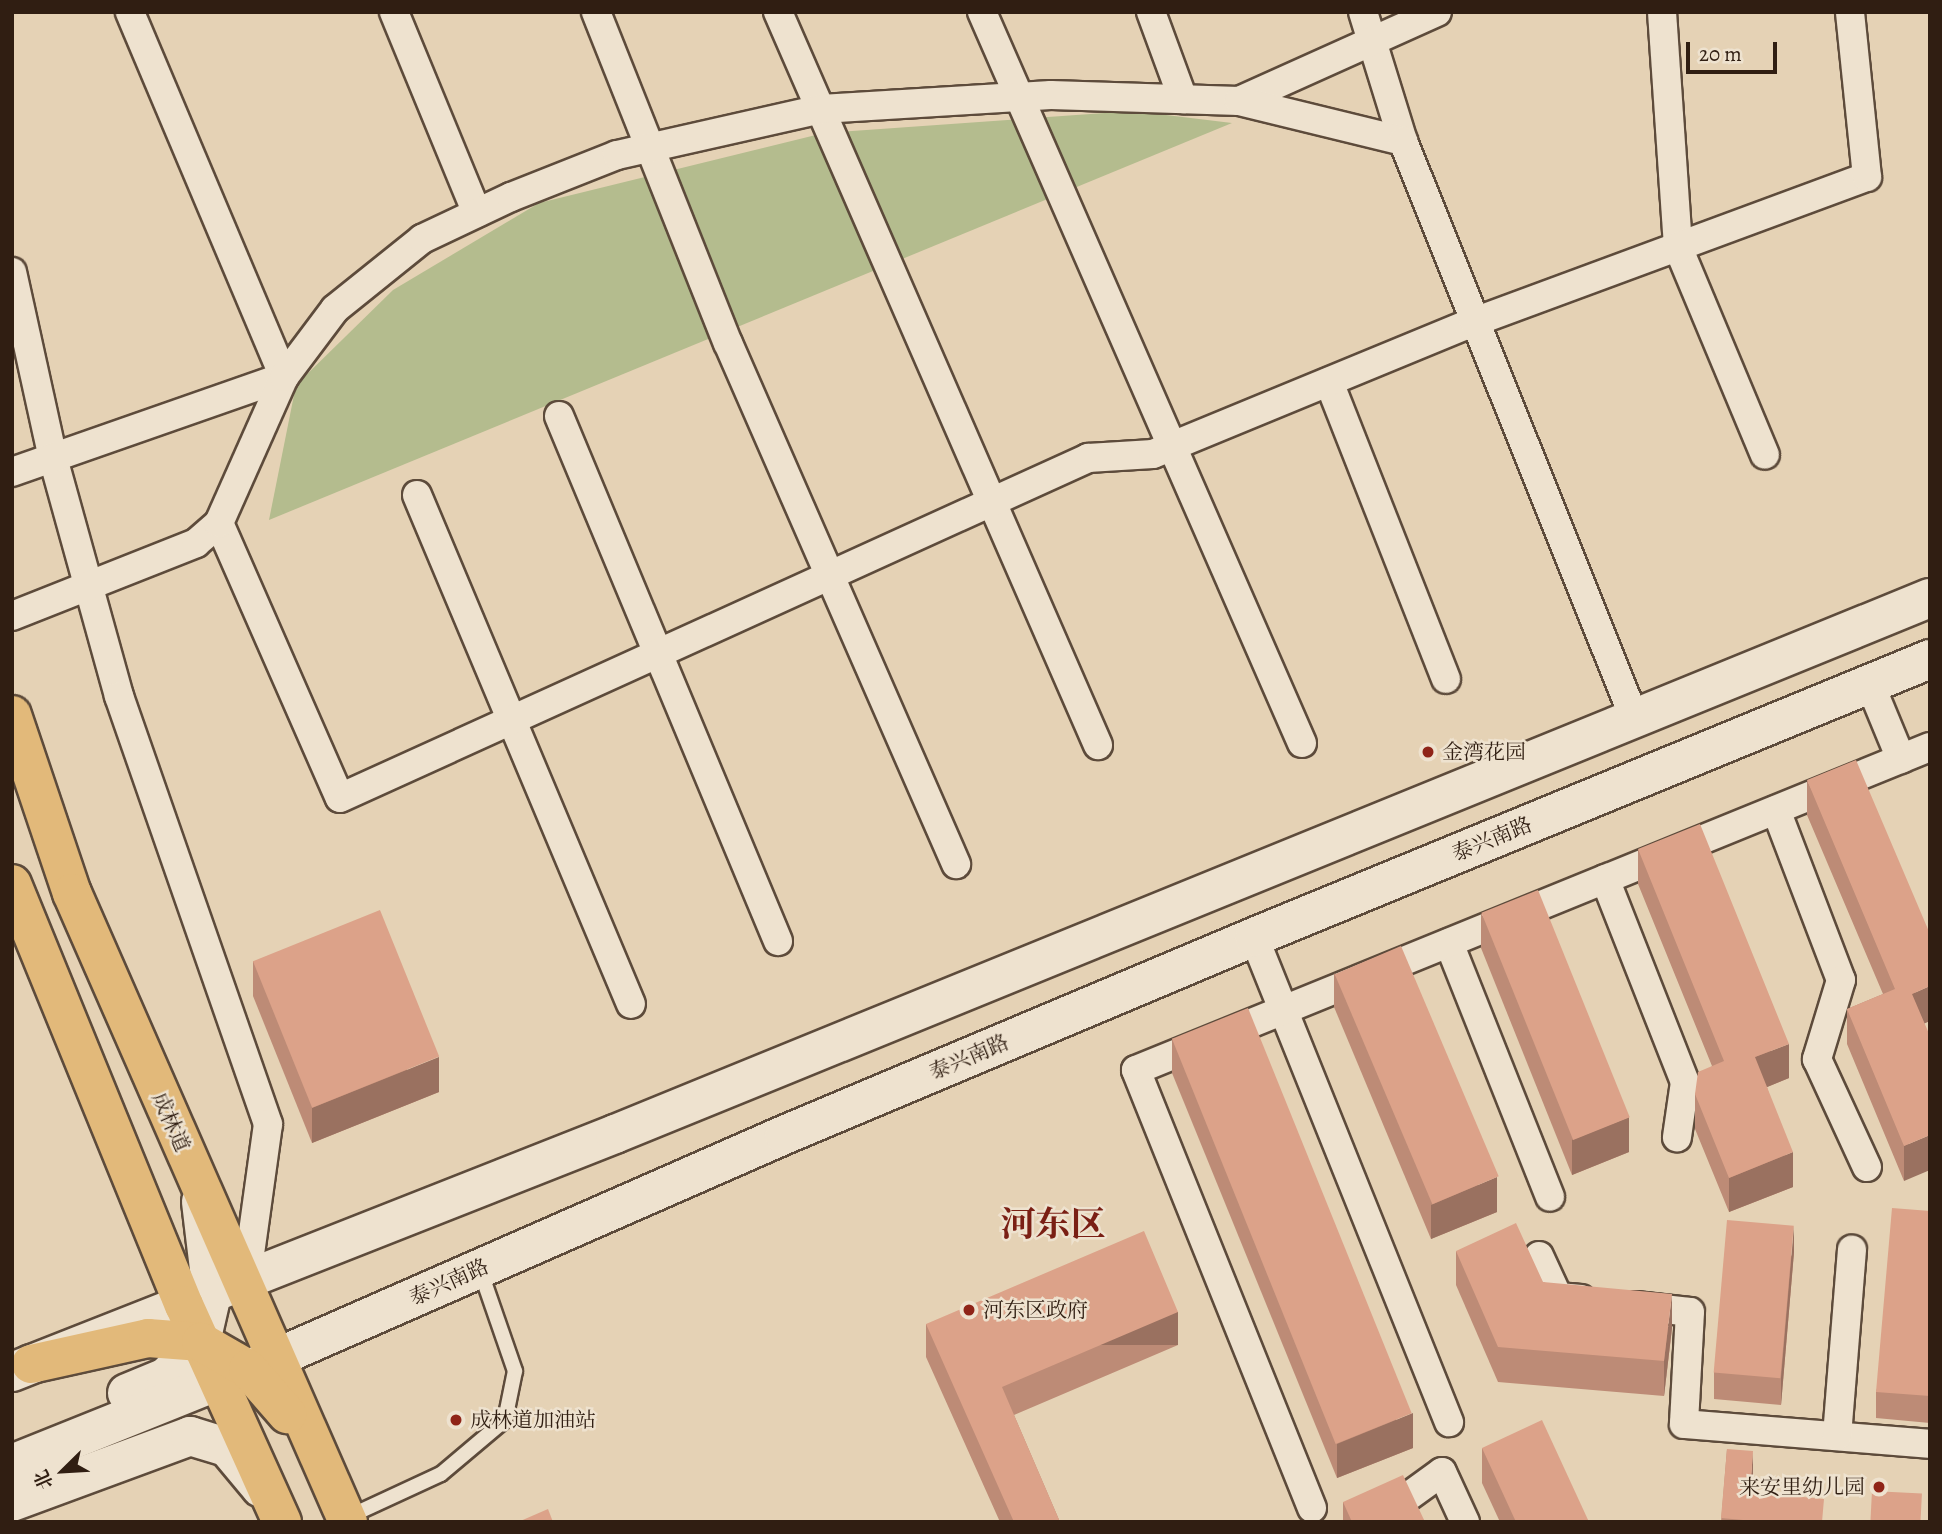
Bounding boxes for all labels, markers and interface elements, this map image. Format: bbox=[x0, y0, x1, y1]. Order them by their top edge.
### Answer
scale bar bbox=[1690, 28, 1781, 72]
text: 20 m bbox=[1699, 40, 1742, 68]
place label: 金湾花园 bbox=[1442, 739, 1526, 765]
marker: 金湾花园 bbox=[1420, 744, 1436, 760]
street label: 泰兴南路 bbox=[1448, 812, 1536, 866]
street label: 泰兴南路 bbox=[925, 1029, 1013, 1085]
street label: 成林道 bbox=[147, 1088, 195, 1156]
district label: 河东区 bbox=[1001, 1203, 1105, 1245]
street label: 泰兴南路 bbox=[406, 1253, 492, 1311]
place label: 河东区政府 bbox=[983, 1297, 1088, 1323]
marker: 河东区政府 bbox=[961, 1302, 977, 1318]
place label: 成林道加油站 bbox=[470, 1407, 596, 1433]
marker: 成林道加油站 bbox=[448, 1412, 464, 1428]
north arrow bbox=[28, 1436, 98, 1506]
text: 北 bbox=[28, 1466, 60, 1494]
place label: 来安里幼儿园 bbox=[1739, 1474, 1865, 1500]
marker: 来安里幼儿园 bbox=[1871, 1479, 1887, 1495]

